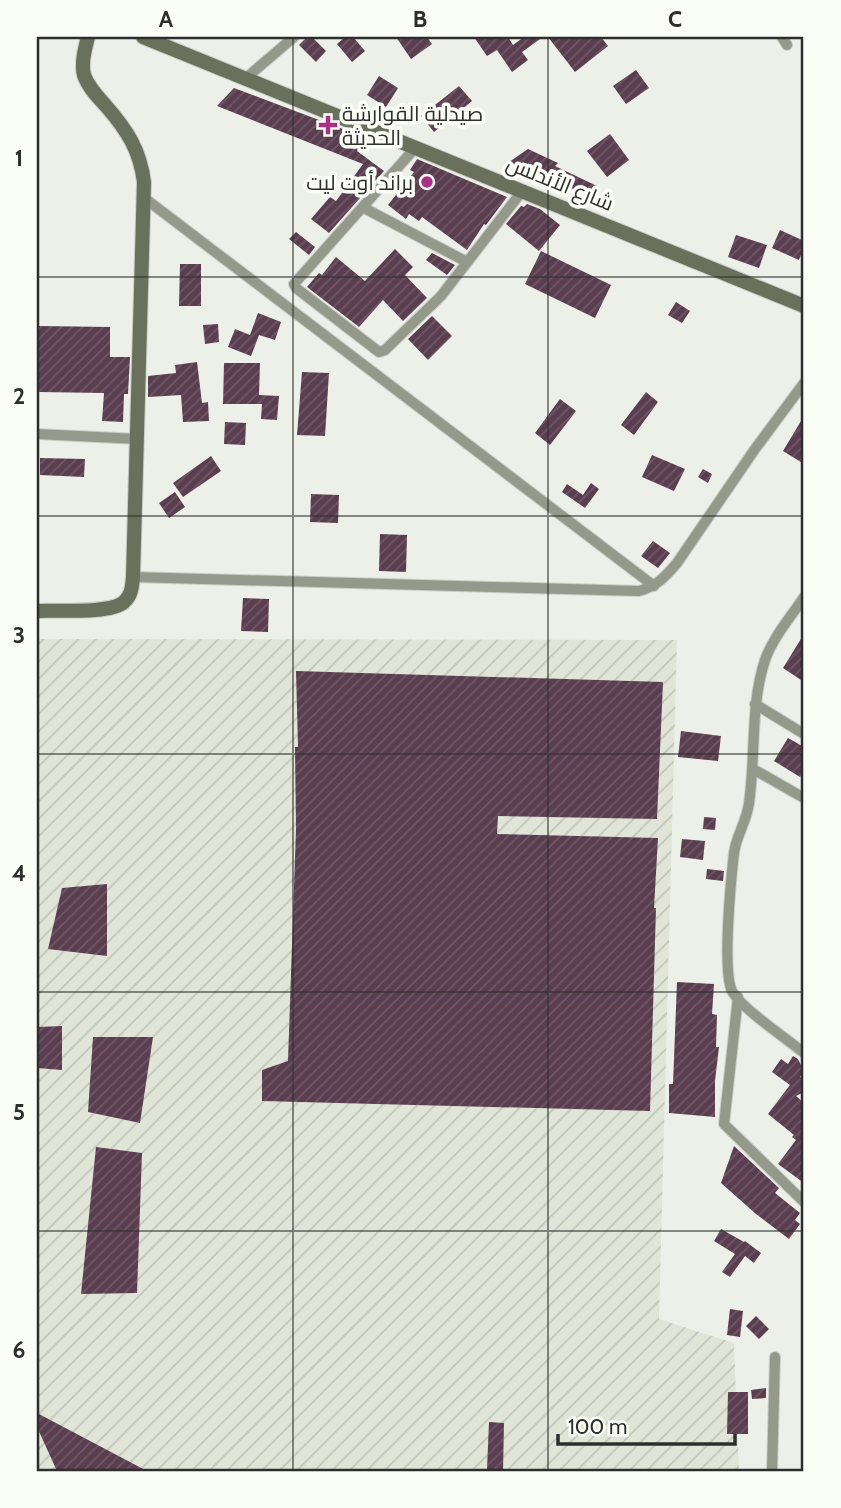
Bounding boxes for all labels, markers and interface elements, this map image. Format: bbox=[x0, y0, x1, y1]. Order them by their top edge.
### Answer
text: A bbox=[159, 5, 174, 33]
text: B bbox=[413, 5, 427, 33]
text: C bbox=[668, 5, 682, 33]
place label: صيدلية القوارشة الحديثة bbox=[342, 101, 483, 150]
marker: صيدلية القوارشة الحديثة bbox=[320, 117, 336, 133]
text: 1 bbox=[15, 144, 23, 172]
street label: شارع الأندلس bbox=[502, 150, 617, 218]
place label: براند أوت ليت bbox=[306, 170, 413, 195]
marker: براند أوت ليت bbox=[419, 174, 435, 190]
text: 2 bbox=[13, 382, 25, 410]
text: 3 bbox=[13, 621, 25, 649]
text: 4 bbox=[12, 859, 26, 887]
text: 5 bbox=[13, 1098, 25, 1126]
text: 6 bbox=[13, 1336, 25, 1364]
scale bar bbox=[558, 1403, 734, 1447]
text: 100 m bbox=[568, 1414, 627, 1439]

